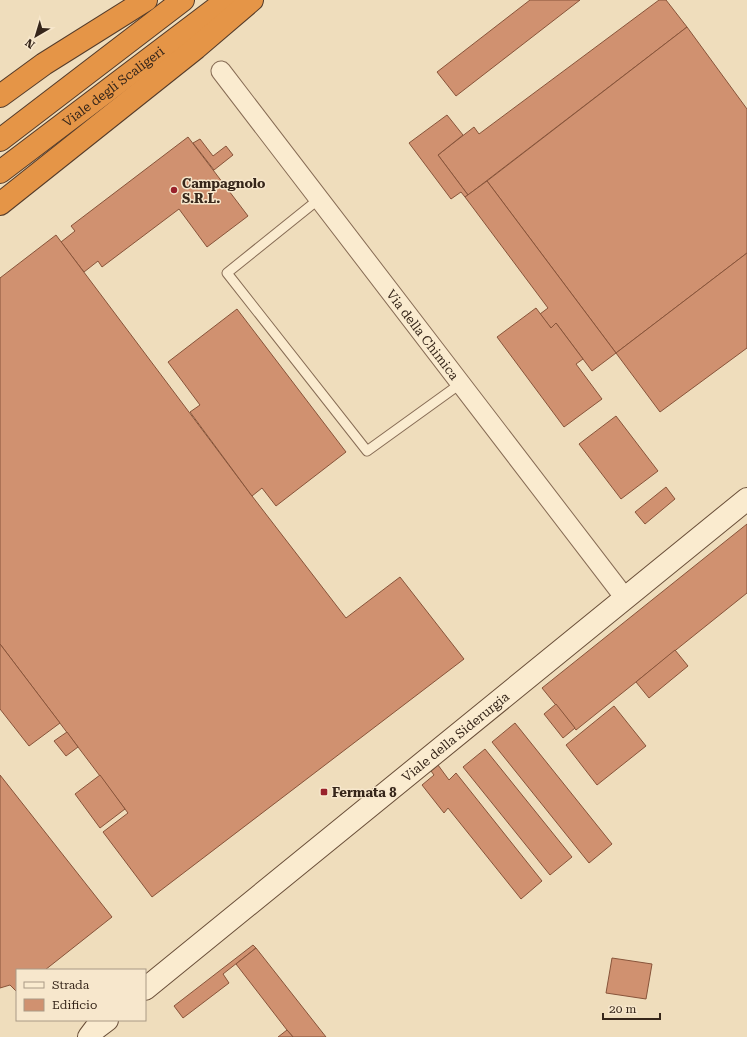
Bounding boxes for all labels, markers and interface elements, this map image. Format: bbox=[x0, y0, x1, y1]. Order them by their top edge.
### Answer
north arrow bbox=[16, 16, 56, 56]
text: N bbox=[22, 35, 37, 51]
street label: Viale degli Scaligeri bbox=[59, 43, 167, 130]
place label: Campagnolo S.R.L. bbox=[182, 176, 265, 206]
marker: Campagnolo S.R.L. bbox=[169, 185, 179, 195]
street label: Via della Chimica bbox=[384, 286, 462, 383]
street label: Viale della Siderurgia bbox=[399, 689, 512, 784]
place label: Fermata 8 bbox=[332, 785, 397, 800]
marker: Fermata 8 bbox=[319, 787, 329, 797]
legend bbox=[16, 969, 146, 1021]
text: Strada bbox=[52, 978, 90, 992]
scale bar bbox=[603, 995, 660, 1021]
text: Edificio bbox=[52, 998, 97, 1012]
text: 20 m bbox=[609, 1002, 636, 1016]

